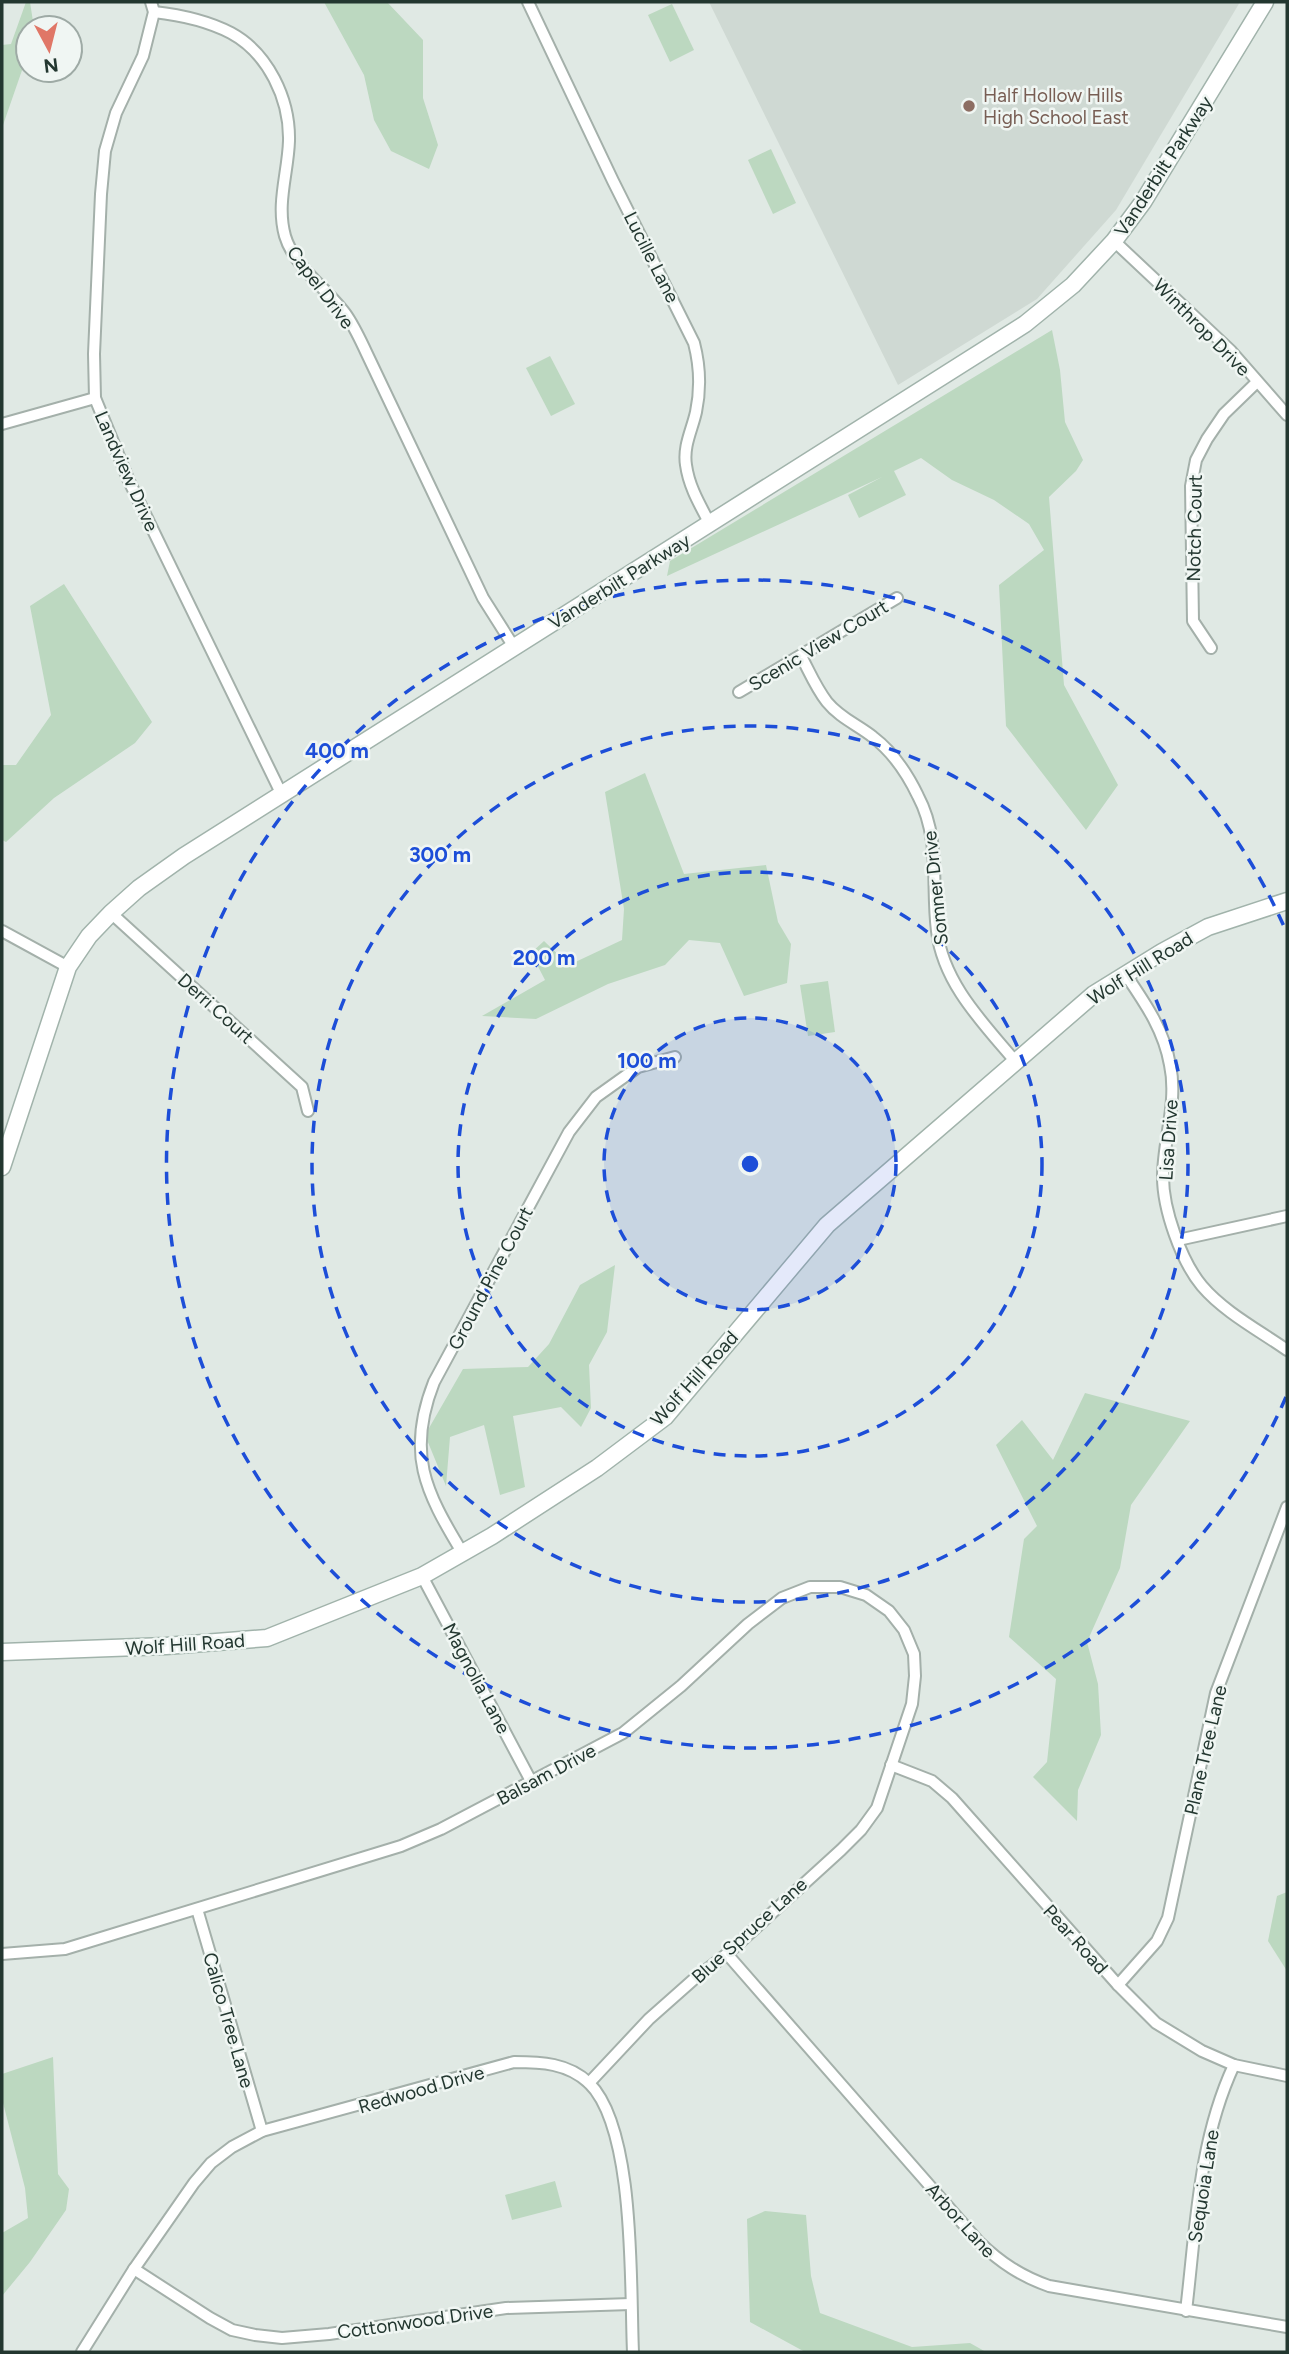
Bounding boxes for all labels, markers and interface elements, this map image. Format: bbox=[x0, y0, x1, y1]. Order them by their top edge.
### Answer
north arrow bbox=[14, 14, 84, 84]
text: N bbox=[42, 53, 60, 78]
place label: Half Hollow Hills High School East bbox=[983, 84, 1129, 129]
street label: Vanderbilt Parkway bbox=[1109, 92, 1217, 241]
marker: Half Hollow Hills High School East bbox=[961, 98, 977, 114]
street label: Lucille Lane bbox=[619, 208, 684, 307]
street label: Capel Drive bbox=[282, 241, 359, 333]
street label: Winthrop Drive bbox=[1148, 274, 1255, 381]
street label: Landview Drive bbox=[90, 407, 163, 535]
street label: Notch Court bbox=[1182, 474, 1207, 582]
street label: Vanderbilt Parkway bbox=[544, 529, 694, 634]
street label: Scenic View Court bbox=[744, 595, 892, 696]
text: 400 m bbox=[305, 738, 369, 763]
street label: Somner Drive bbox=[918, 830, 953, 946]
text: 300 m bbox=[409, 842, 471, 867]
street label: Wolf Hill Road bbox=[1083, 927, 1197, 1010]
text: 200 m bbox=[513, 945, 575, 970]
street label: Derri Court bbox=[173, 968, 258, 1048]
text: 100 m bbox=[617, 1048, 677, 1073]
street label: Lisa Drive bbox=[1154, 1099, 1183, 1181]
centre of rings bbox=[738, 1152, 762, 1176]
street label: Ground Pine Court bbox=[443, 1203, 538, 1354]
street label: Wolf Hill Road bbox=[646, 1326, 743, 1431]
street label: Magnolia Lane bbox=[438, 1619, 515, 1738]
street label: Wolf Hill Road bbox=[124, 1629, 246, 1660]
street label: Plane Tree Lane bbox=[1179, 1683, 1232, 1817]
street label: Balsam Drive bbox=[493, 1739, 600, 1810]
street label: Blue Spruce Lane bbox=[687, 1873, 812, 1988]
street label: Pear Road bbox=[1038, 1900, 1113, 1979]
street label: Calico Tree Lane bbox=[198, 1950, 259, 2091]
street label: Redwood Drive bbox=[356, 2061, 487, 2118]
street label: Sequoia Lane bbox=[1183, 2128, 1224, 2244]
street label: Arbor Lane bbox=[921, 2178, 1000, 2263]
street label: Cottonwood Drive bbox=[336, 2299, 494, 2344]

